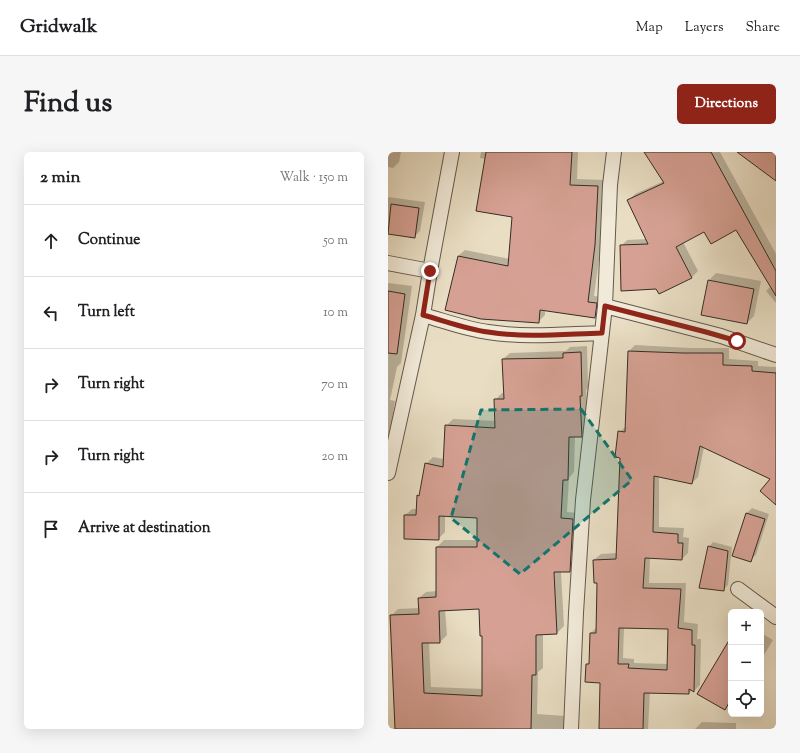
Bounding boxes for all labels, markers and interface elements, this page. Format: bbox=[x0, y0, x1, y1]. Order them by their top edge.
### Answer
text: Gridwalk bbox=[20, 14, 97, 41]
text: Map bbox=[636, 18, 663, 38]
text: Layers bbox=[685, 18, 723, 38]
text: Share bbox=[745, 18, 780, 38]
text: Find us bbox=[24, 84, 112, 124]
button: Directions bbox=[677, 84, 776, 124]
text: 2 min bbox=[40, 166, 81, 190]
text: Walk · 150 m bbox=[279, 169, 348, 187]
icon: ahead bbox=[40, 230, 62, 252]
text: Continue bbox=[78, 230, 140, 251]
text: 50 m bbox=[323, 232, 348, 250]
route end bbox=[421, 262, 439, 280]
icon: left bbox=[40, 302, 62, 324]
text: Turn left bbox=[78, 302, 135, 323]
text: 10 m bbox=[323, 304, 348, 322]
route start bbox=[728, 332, 746, 350]
icon: right bbox=[40, 374, 62, 396]
text: Turn right bbox=[78, 374, 144, 395]
text: 70 m bbox=[321, 376, 348, 394]
icon: right bbox=[40, 446, 62, 468]
text: Turn right bbox=[78, 446, 144, 467]
text: 20 m bbox=[322, 448, 348, 466]
icon: arrive bbox=[40, 518, 62, 540]
text: Arrive at destination bbox=[78, 518, 211, 539]
map controls bbox=[728, 609, 764, 717]
button: + bbox=[728, 609, 764, 645]
button: − bbox=[728, 645, 764, 681]
button: locate bbox=[728, 681, 764, 717]

